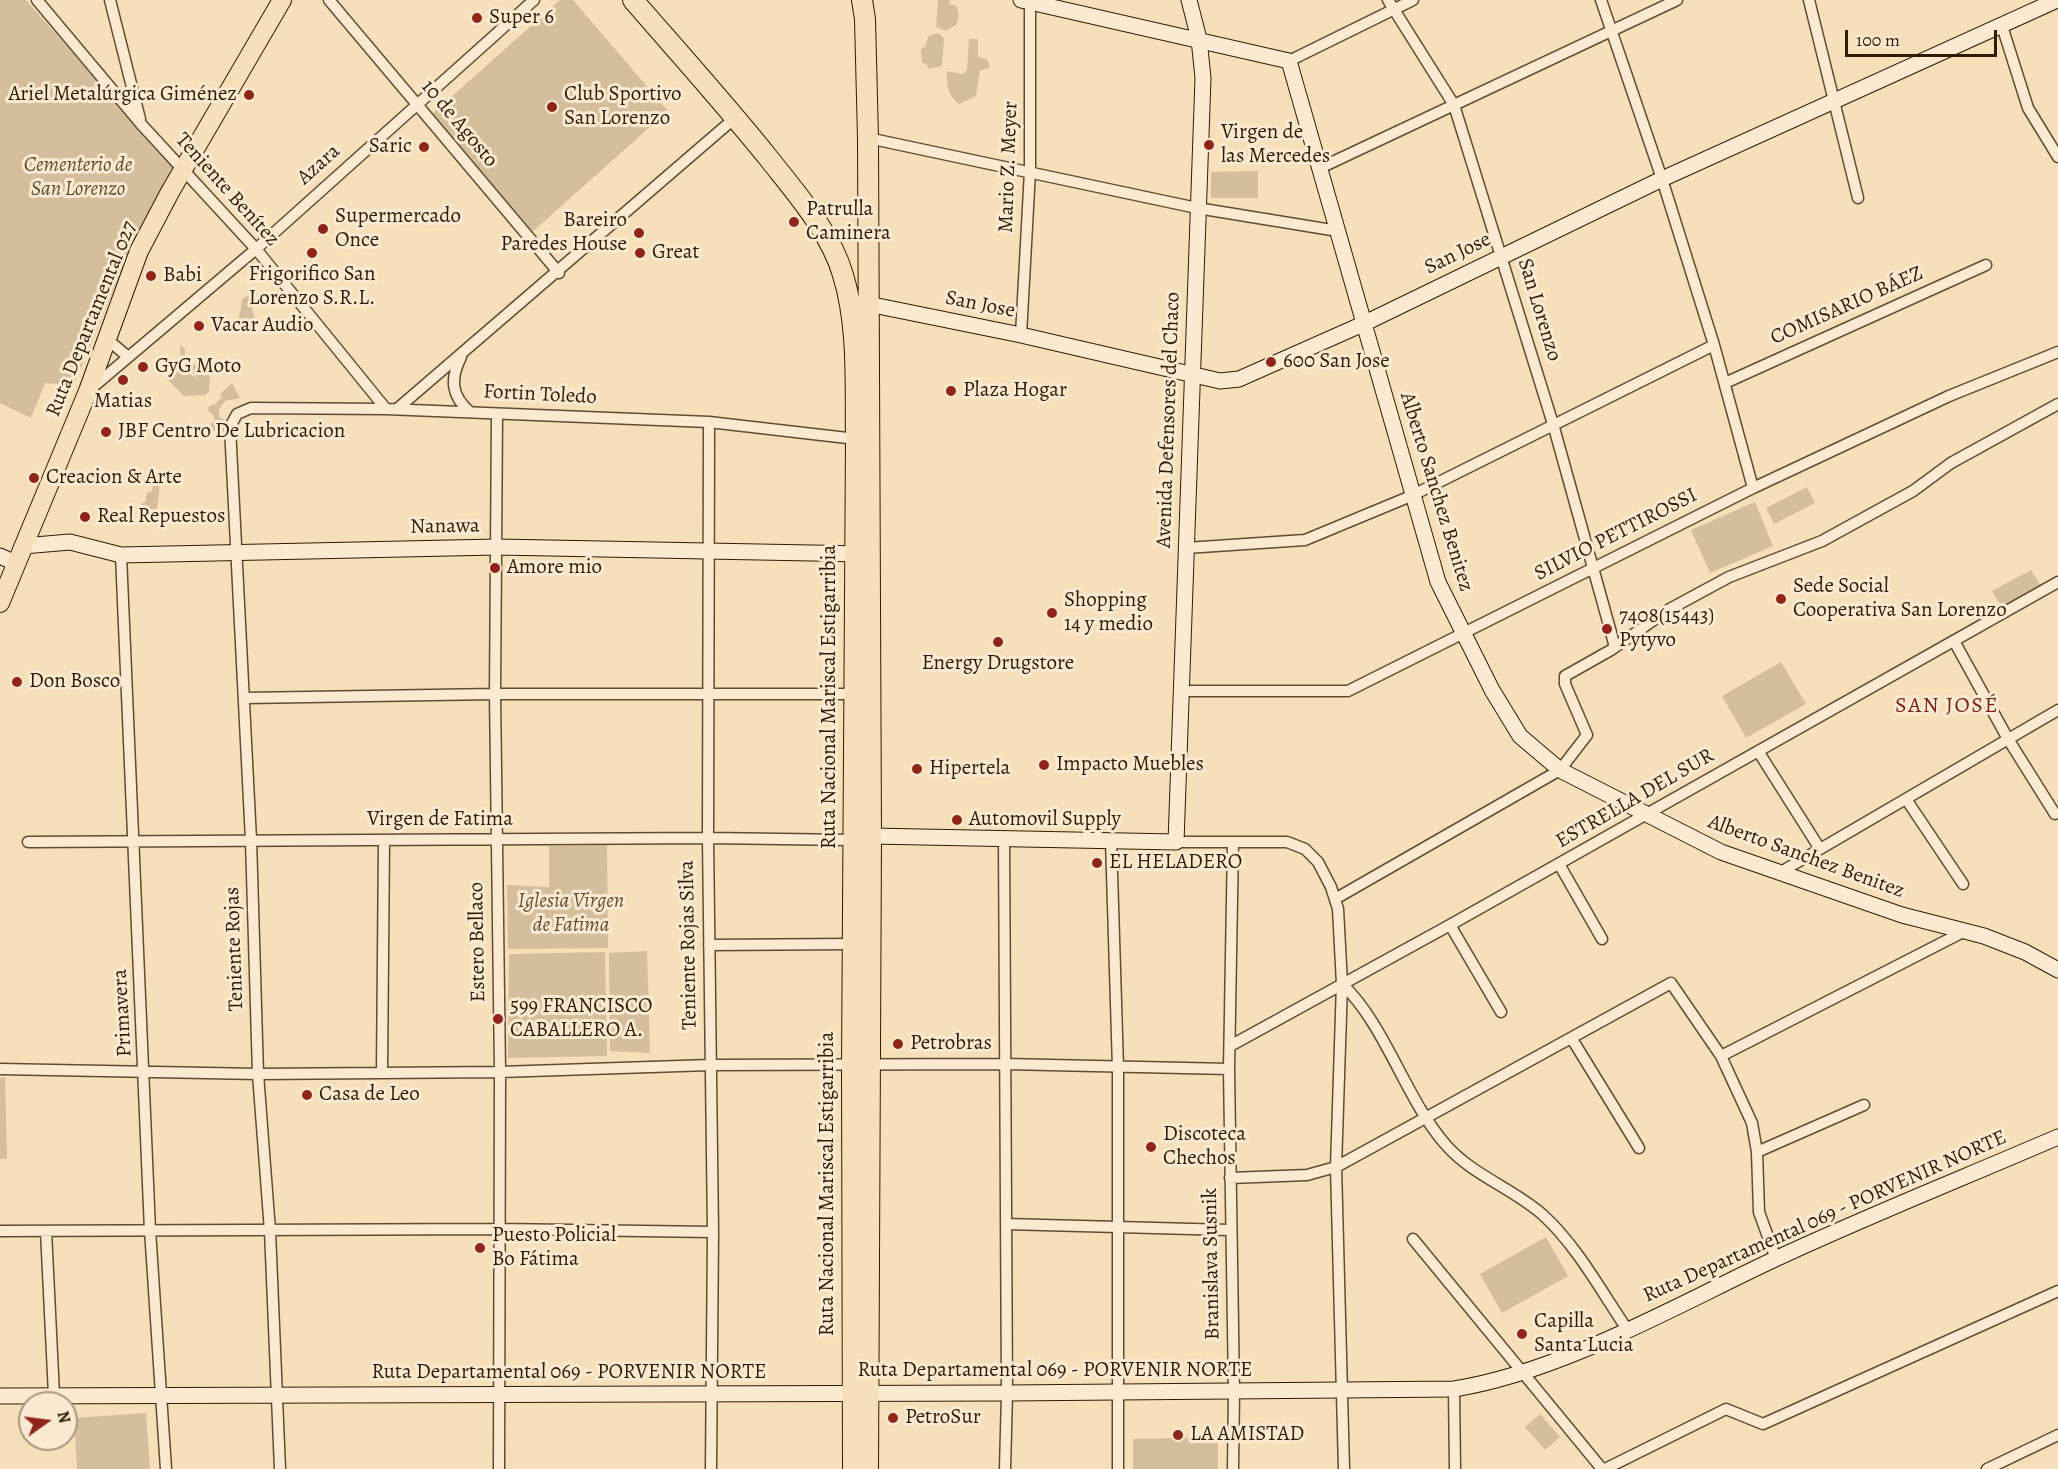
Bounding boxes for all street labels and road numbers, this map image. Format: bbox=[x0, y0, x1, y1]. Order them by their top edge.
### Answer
street label: 10 de Agosto bbox=[415, 75, 503, 173]
street label: Mario Z. Meyer bbox=[994, 101, 1024, 233]
street label: Teniente Benítez bbox=[170, 128, 284, 252]
street label: Azara bbox=[292, 139, 346, 191]
street label: Ruta Departamental 027 bbox=[41, 218, 143, 420]
street label: San Jose bbox=[1421, 227, 1495, 281]
street label: San Lorenzo bbox=[1511, 256, 1567, 364]
street label: COMISARIO BÁEZ bbox=[1767, 261, 1927, 351]
street label: San Jose bbox=[943, 286, 1017, 324]
street label: Avenida Defensores del Chaco bbox=[1152, 291, 1186, 549]
street label: Fortin Toledo bbox=[483, 379, 597, 411]
street label: Alberto Sanchez Benitez bbox=[1394, 389, 1478, 595]
street label: SILVIO PETTIROSSI bbox=[1530, 483, 1702, 587]
street label: Nanawa bbox=[410, 514, 480, 540]
street label: Ruta Nacional Mariscal Estigarribia bbox=[817, 545, 843, 849]
street label: ESTRELLA DEL SUR bbox=[1551, 744, 1719, 854]
street label: Virgen de Fatima bbox=[367, 807, 513, 833]
street label: Alberto Sanchez Benitez bbox=[1704, 810, 1908, 904]
street label: Teniente Rojas Silva bbox=[675, 860, 703, 1030]
street label: Estero Bellaco bbox=[464, 882, 492, 1002]
street label: Teniente Rojas bbox=[220, 886, 250, 1012]
street label: Primavera bbox=[108, 968, 138, 1058]
street label: Ruta Nacional Mariscal Estigarribia bbox=[815, 1032, 841, 1336]
street label: Ruta Departamental 069 - PORVENIR NORTE bbox=[1639, 1125, 2011, 1309]
street label: Branislava Susnik bbox=[1198, 1188, 1226, 1340]
street label: Ruta Departamental 069 - PORVENIR NORTE bbox=[858, 1358, 1252, 1384]
street label: Ruta Departamental 069 - PORVENIR NORTE bbox=[372, 1360, 766, 1386]

